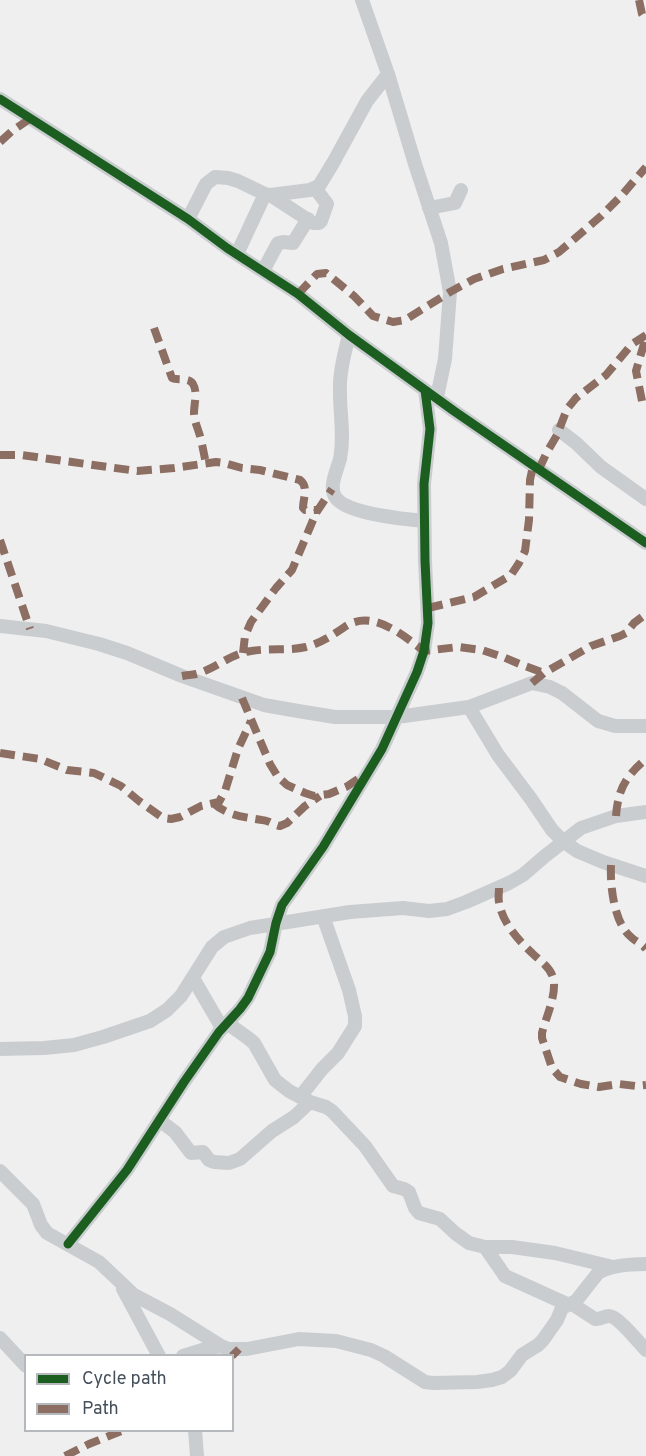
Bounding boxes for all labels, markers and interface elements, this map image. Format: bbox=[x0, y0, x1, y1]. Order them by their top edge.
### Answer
legend bbox=[24, 1354, 234, 1432]
text: Cycle path bbox=[82, 1368, 167, 1391]
text: Path bbox=[82, 1398, 119, 1421]

